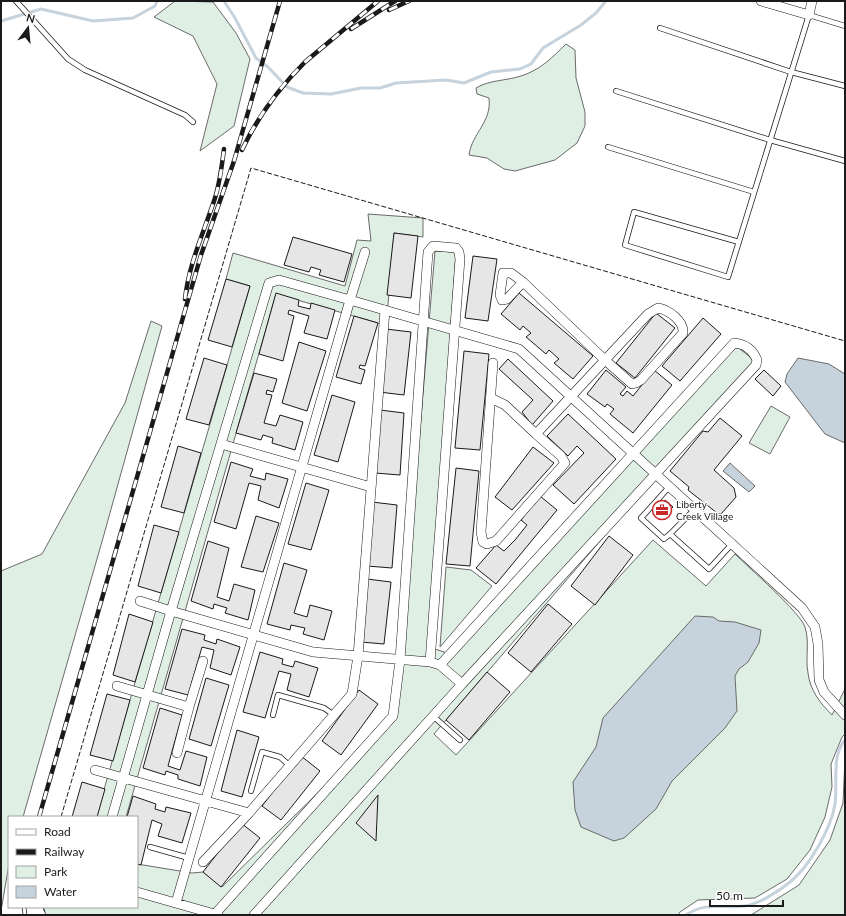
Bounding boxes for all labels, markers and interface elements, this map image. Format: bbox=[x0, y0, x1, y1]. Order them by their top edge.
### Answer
north arrow bbox=[8, 8, 48, 48]
text: N bbox=[25, 10, 37, 25]
place label: Liberty Creek Village bbox=[676, 498, 733, 522]
office icon: Liberty Creek Village bbox=[651, 499, 673, 521]
legend bbox=[8, 816, 138, 908]
text: Road bbox=[44, 824, 71, 839]
text: Railway bbox=[44, 844, 85, 859]
text: Park bbox=[44, 864, 68, 879]
scale bar bbox=[710, 882, 783, 908]
text: Water bbox=[44, 884, 77, 899]
text: 50 m bbox=[716, 888, 743, 903]

